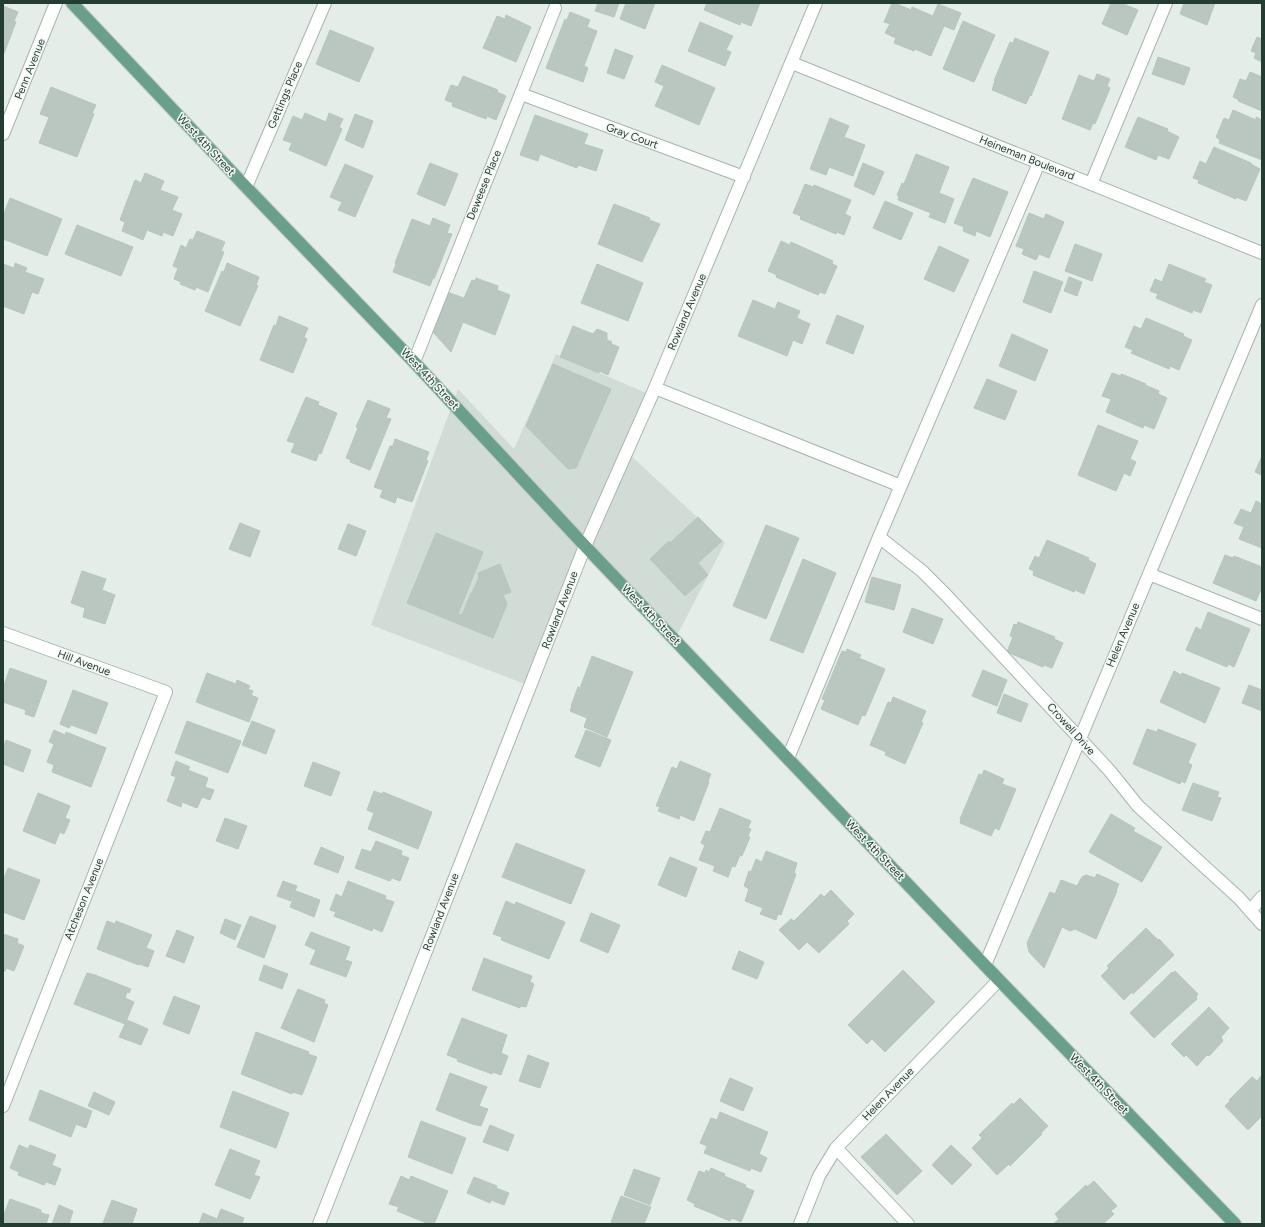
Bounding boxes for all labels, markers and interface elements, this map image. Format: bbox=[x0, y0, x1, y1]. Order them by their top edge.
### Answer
street label: Penn Avenue bbox=[12, 37, 48, 101]
street label: Gettings Place bbox=[265, 59, 305, 131]
street label: West 4th Street bbox=[174, 112, 238, 178]
street label: Gray Court bbox=[604, 121, 660, 151]
street label: Heineman Boulevard bbox=[977, 133, 1077, 183]
street label: Deweese Place bbox=[464, 148, 504, 222]
street label: Rowland Avenue bbox=[665, 272, 709, 352]
street label: West 4th Street bbox=[398, 346, 462, 412]
street label: Rowland Avenue bbox=[539, 569, 581, 651]
street label: West 4th Street bbox=[619, 582, 683, 648]
street label: Helen Avenue bbox=[1104, 601, 1142, 669]
street label: Hill Avenue bbox=[56, 647, 112, 679]
street label: Crowell Drive bbox=[1044, 700, 1098, 758]
street label: West 4th Street bbox=[843, 817, 907, 883]
street label: Atcheson Avenue bbox=[62, 856, 106, 942]
street label: Rowland Avenue bbox=[420, 871, 462, 953]
street label: West 4th Street bbox=[1067, 1051, 1131, 1117]
street label: Helen Avenue bbox=[859, 1065, 917, 1123]

